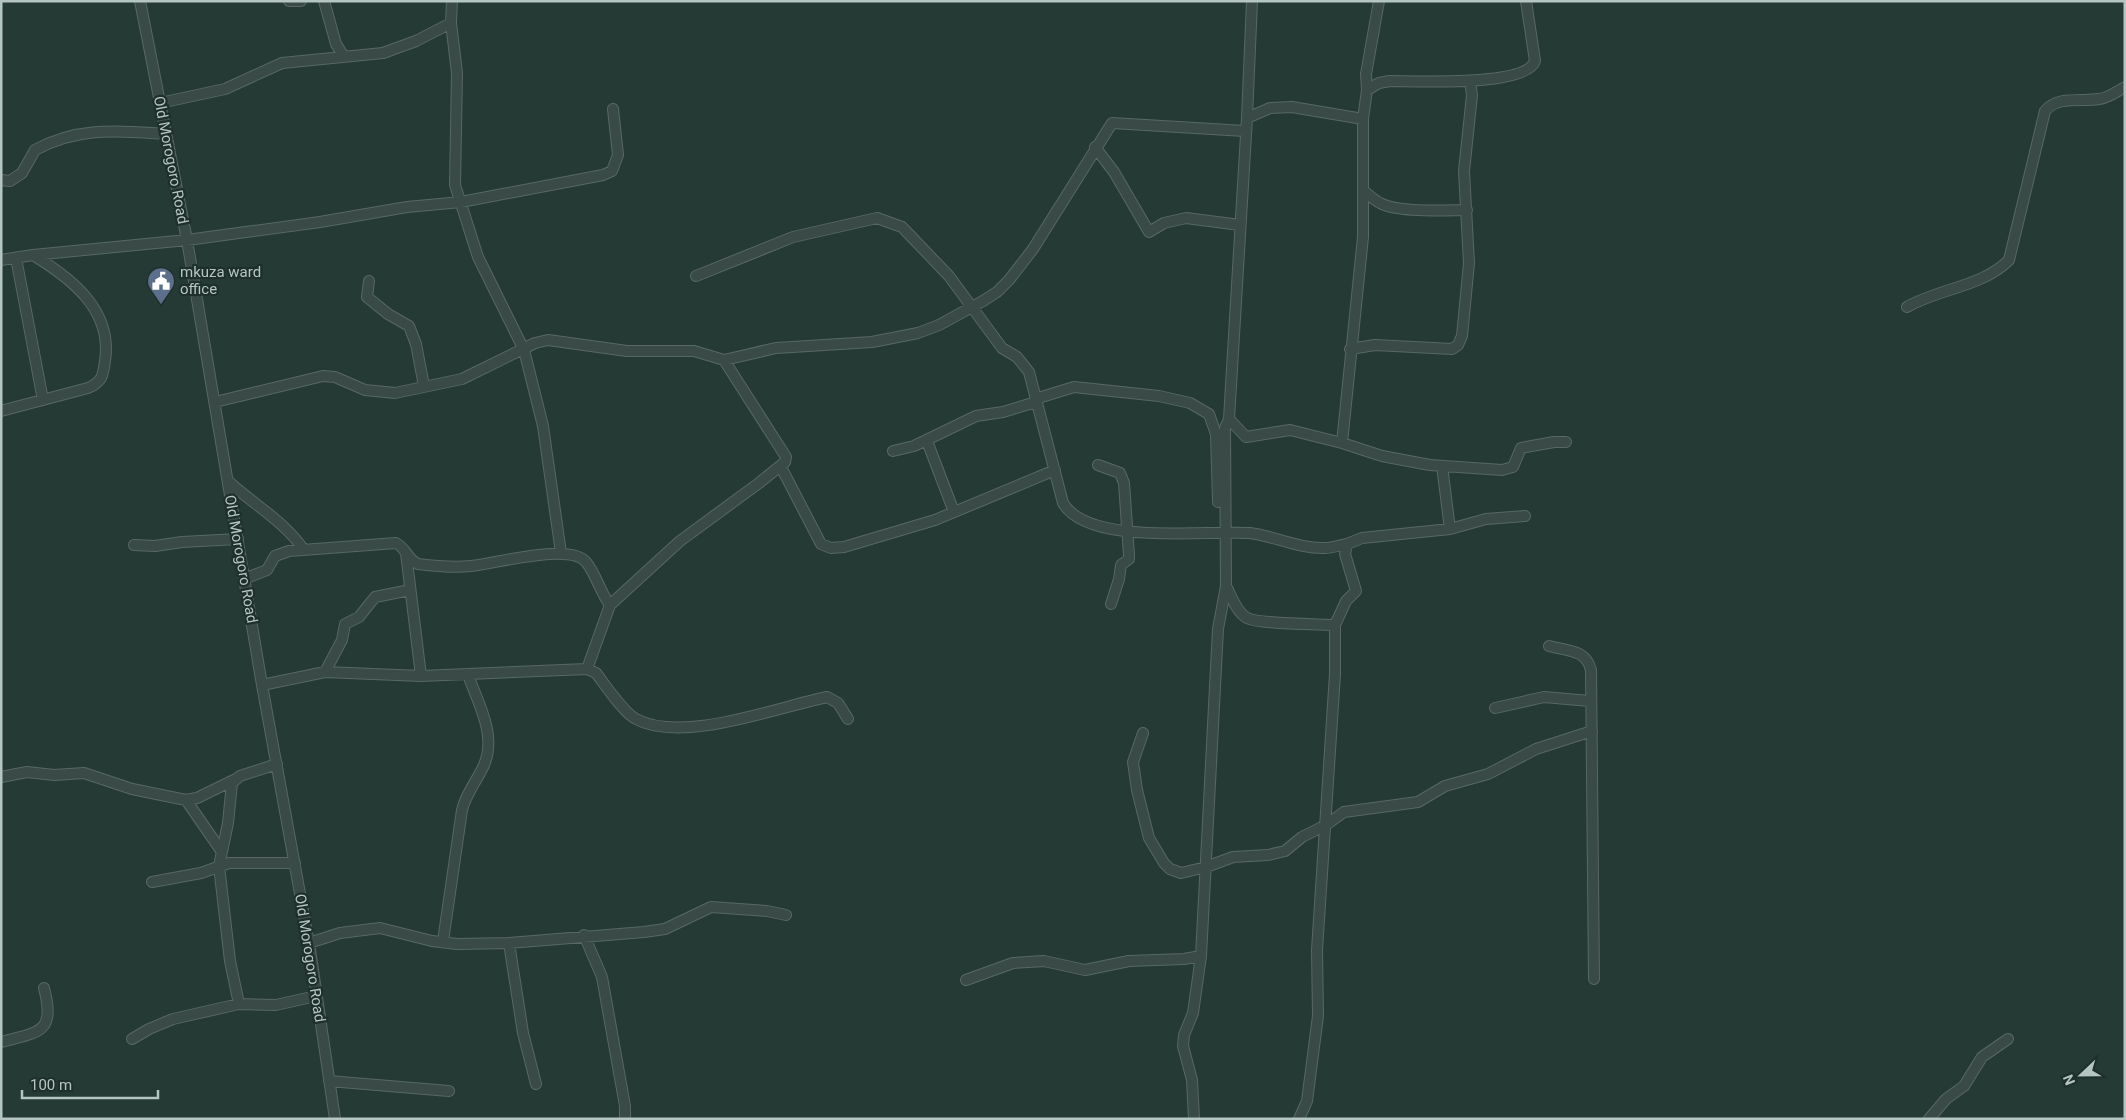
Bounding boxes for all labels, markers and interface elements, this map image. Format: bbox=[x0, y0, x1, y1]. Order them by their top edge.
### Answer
street label: Old Morogoro Road bbox=[150, 95, 192, 225]
place label: mkuza ward office bbox=[180, 263, 261, 298]
public building icon: mkuza ward office bbox=[146, 266, 176, 305]
street label: Old Morogoro Road bbox=[221, 493, 261, 625]
street label: Old Morogoro Road bbox=[291, 892, 329, 1024]
north arrow bbox=[2056, 1050, 2106, 1100]
scale bar bbox=[22, 1068, 159, 1100]
text: N bbox=[2060, 1072, 2078, 1087]
text: 100 m bbox=[30, 1076, 72, 1094]

